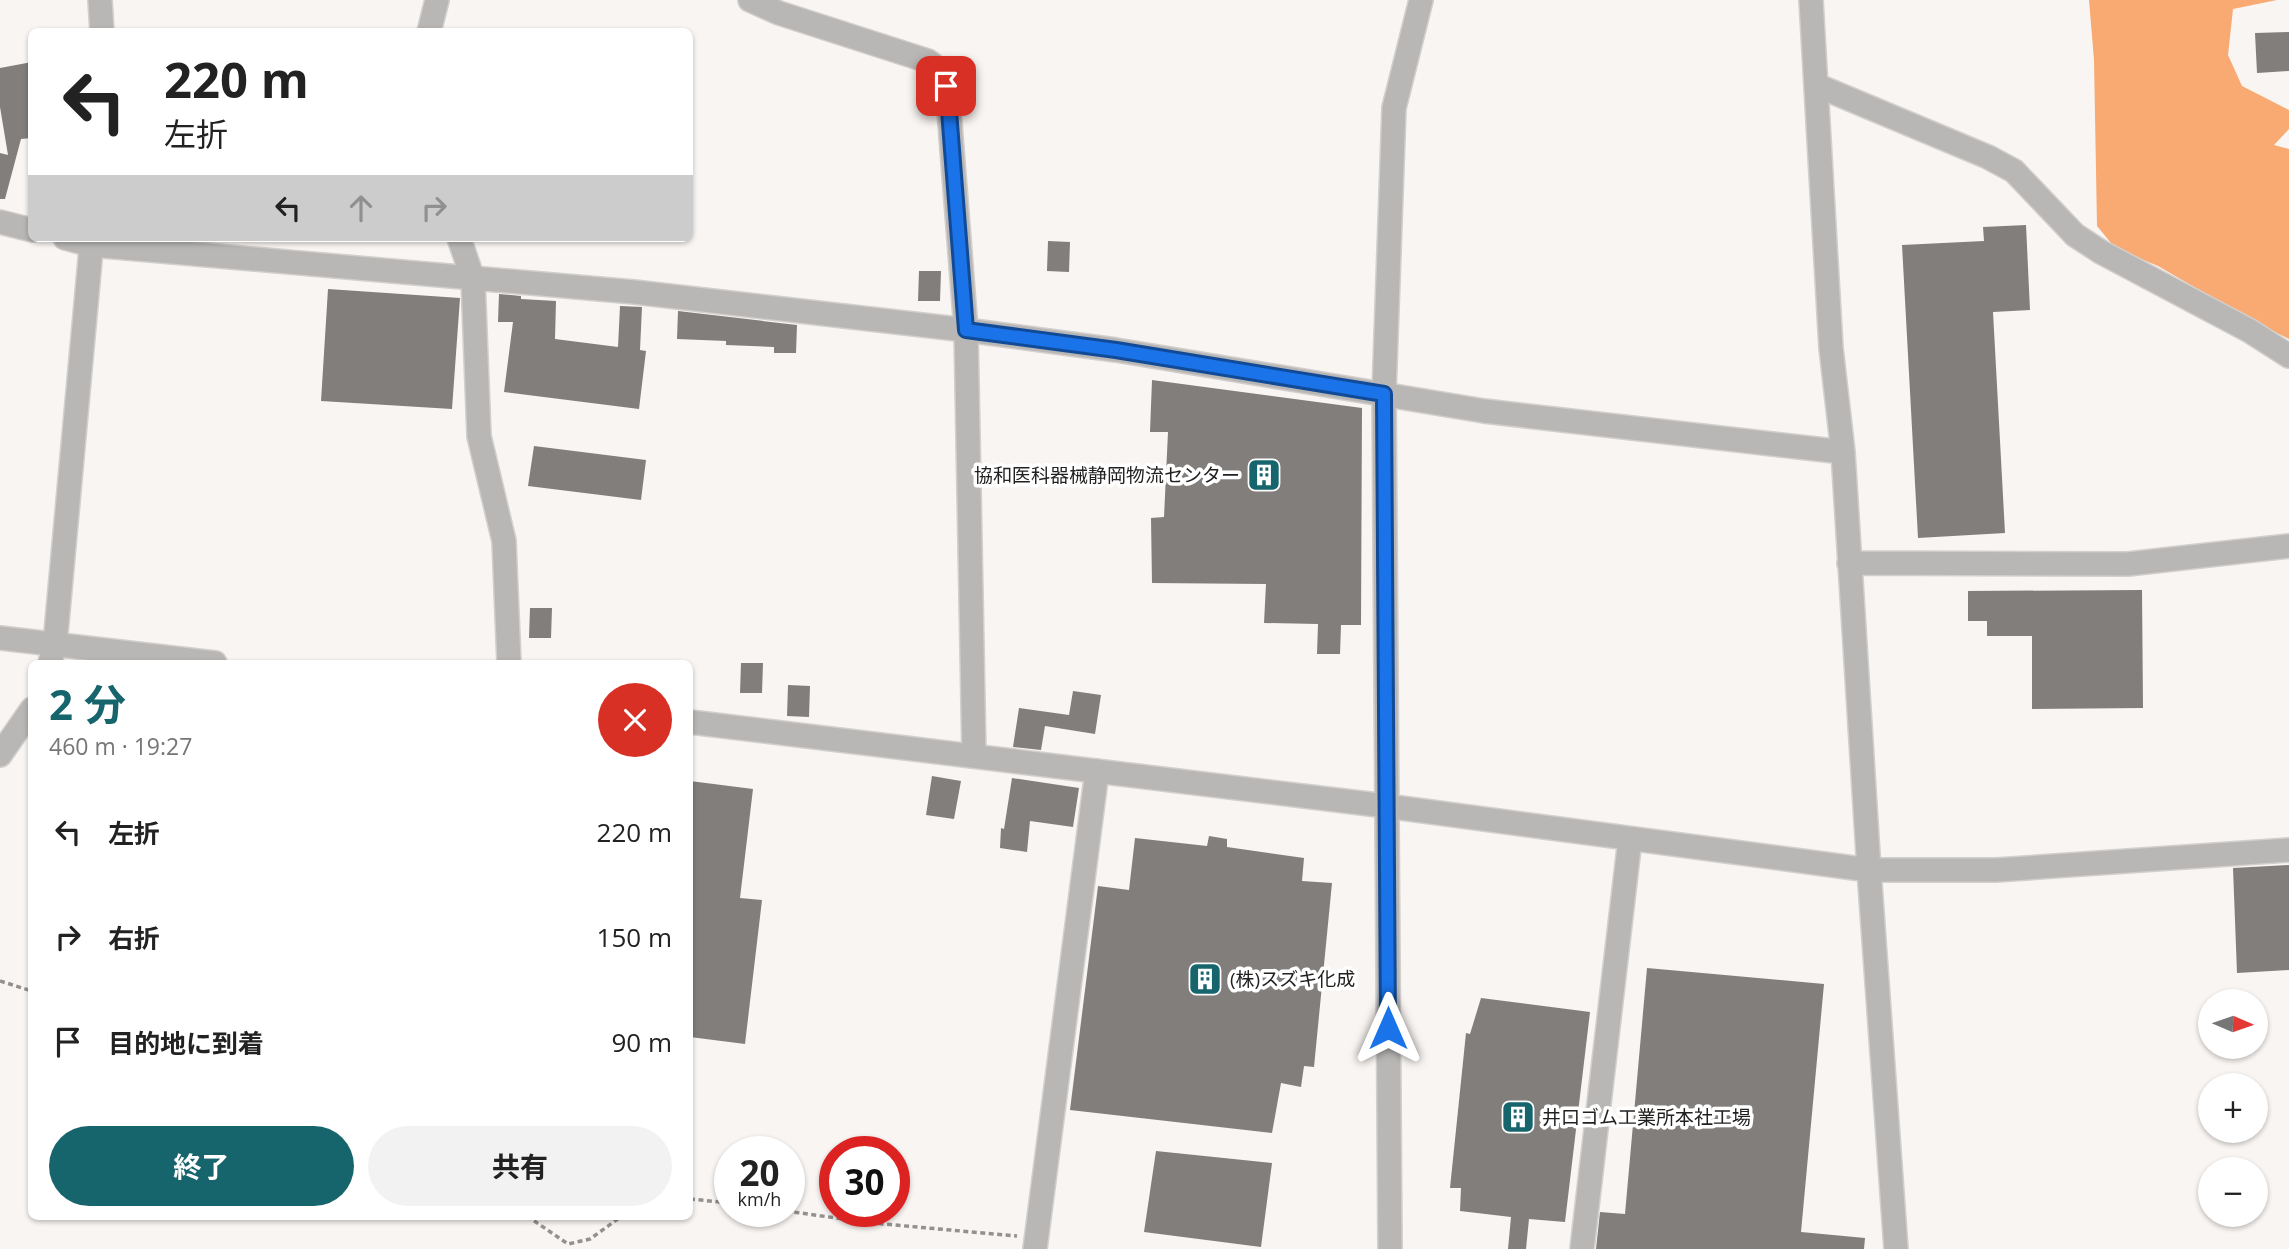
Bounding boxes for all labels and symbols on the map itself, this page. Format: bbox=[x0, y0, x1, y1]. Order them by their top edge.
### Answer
pin bbox=[916, 56, 976, 116]
building icon: 協和医科器械静岡物流センター bbox=[1245, 456, 1283, 494]
place label: 協和医科器械静岡物流センター bbox=[974, 462, 1240, 488]
building icon: (株)スズキ化成 bbox=[1186, 960, 1224, 998]
place label: (株)スズキ化成 bbox=[1230, 966, 1355, 992]
north arrow bbox=[2198, 989, 2268, 1059]
position arrow bbox=[1351, 991, 1425, 1065]
building icon: 井口ゴム工業所本社工場 bbox=[1499, 1098, 1537, 1136]
place label: 井口ゴム工業所本社工場 bbox=[1542, 1104, 1751, 1130]
speed limit sign: 30 bbox=[819, 1136, 910, 1227]

